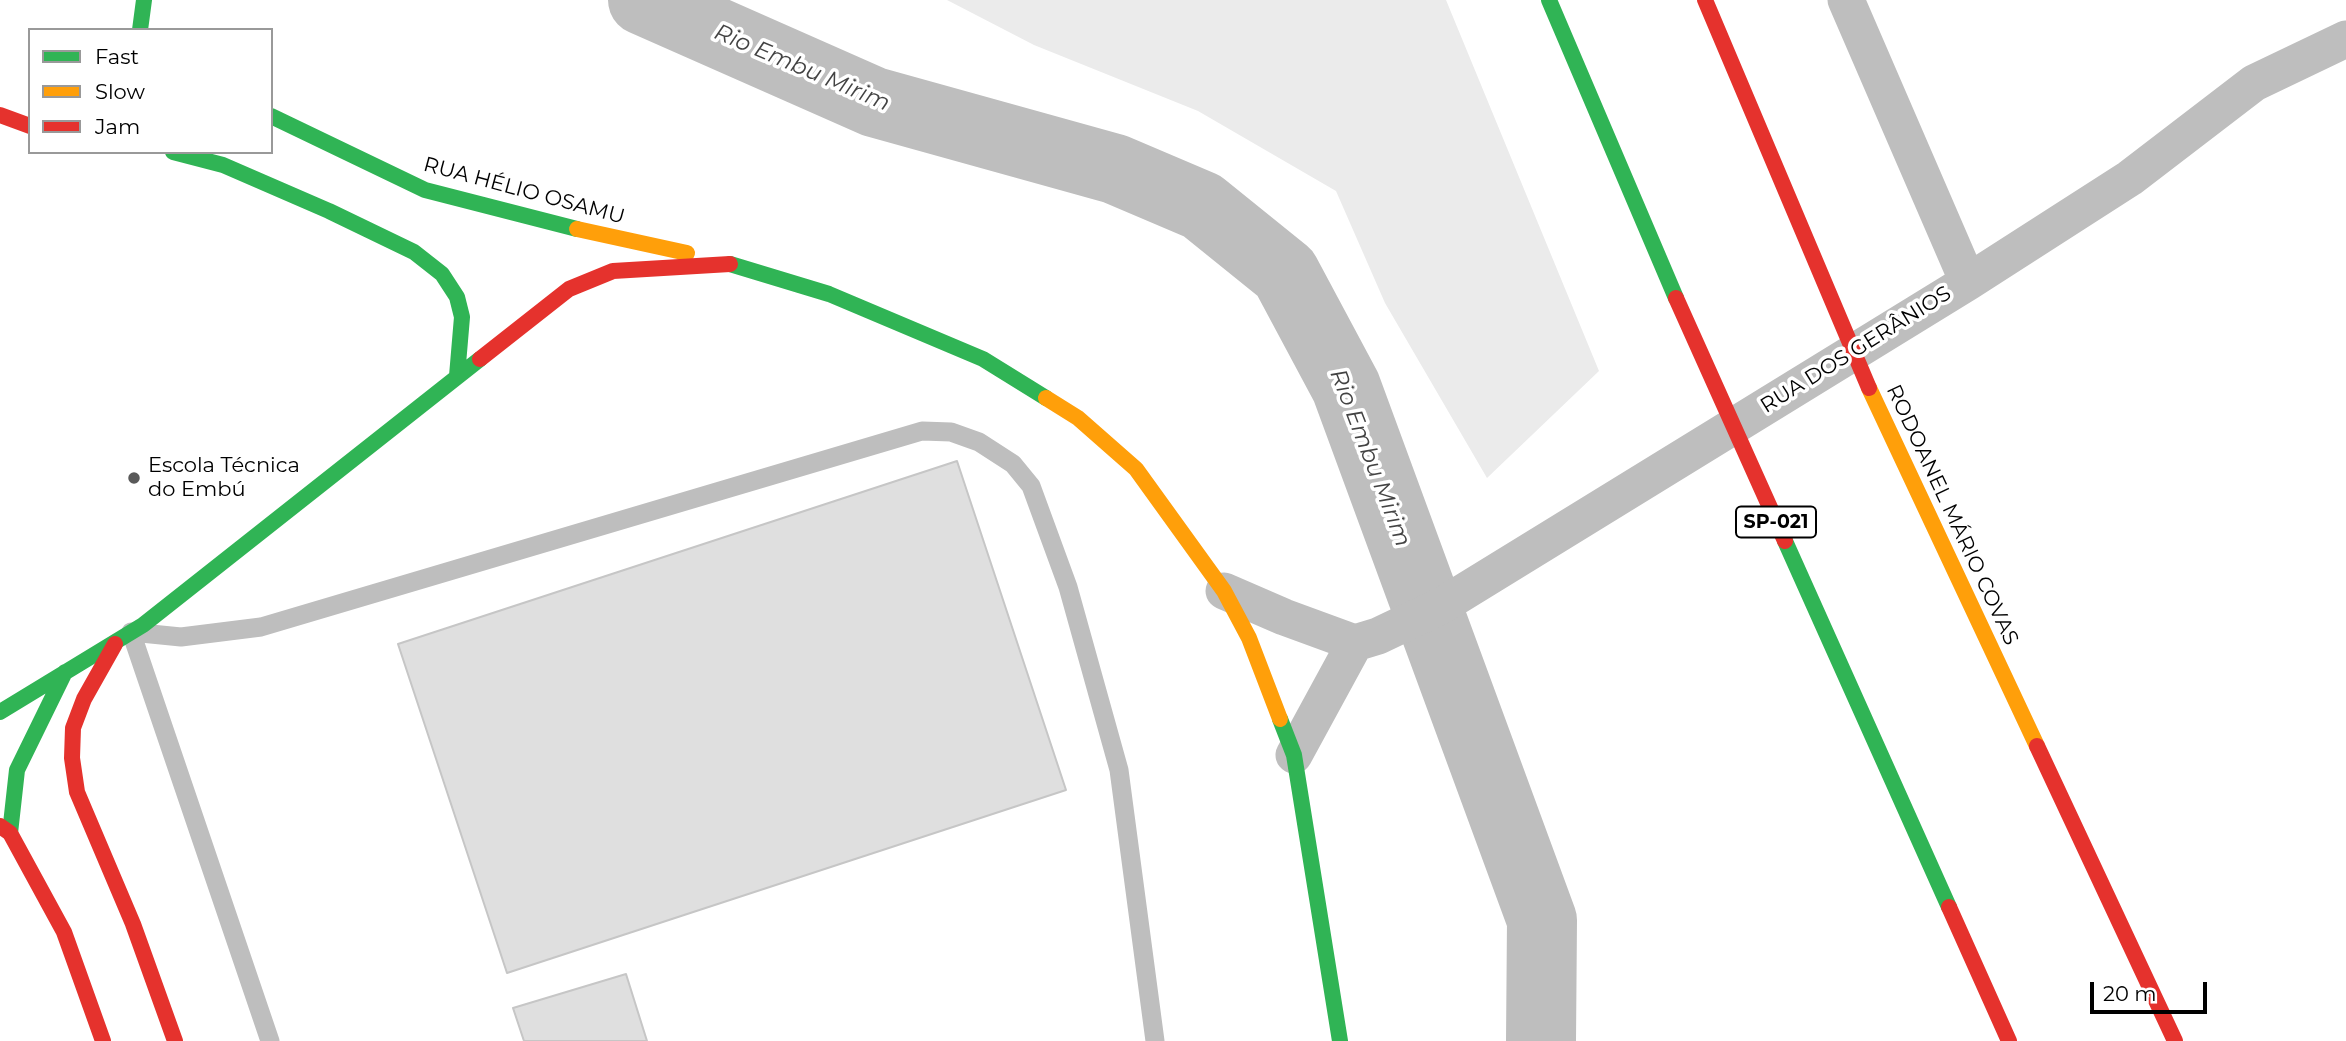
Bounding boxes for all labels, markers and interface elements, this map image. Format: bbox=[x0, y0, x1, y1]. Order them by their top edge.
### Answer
water label: Rio Embu Mirim bbox=[710, 19, 894, 117]
legend bbox=[28, 28, 273, 154]
text: Fast bbox=[95, 44, 139, 69]
text: Slow bbox=[95, 79, 145, 104]
text: Jam bbox=[95, 114, 140, 139]
street label: RUA HÉLIO OSAMU bbox=[421, 152, 627, 230]
street label: RUA DOS GERÂNIOS bbox=[1756, 281, 1956, 419]
water label: Rio Embu Mirim bbox=[1323, 365, 1417, 551]
street label: RODOANEL MÁRIO COVAS bbox=[1880, 381, 2024, 649]
place label: Escola Técnica do Embú bbox=[148, 453, 300, 503]
marker: Escola Técnica do Embú bbox=[126, 470, 142, 486]
road number: SP-021 bbox=[1736, 506, 1816, 538]
scale bar bbox=[2094, 968, 2211, 1012]
text: 20 m bbox=[2103, 981, 2157, 1006]

